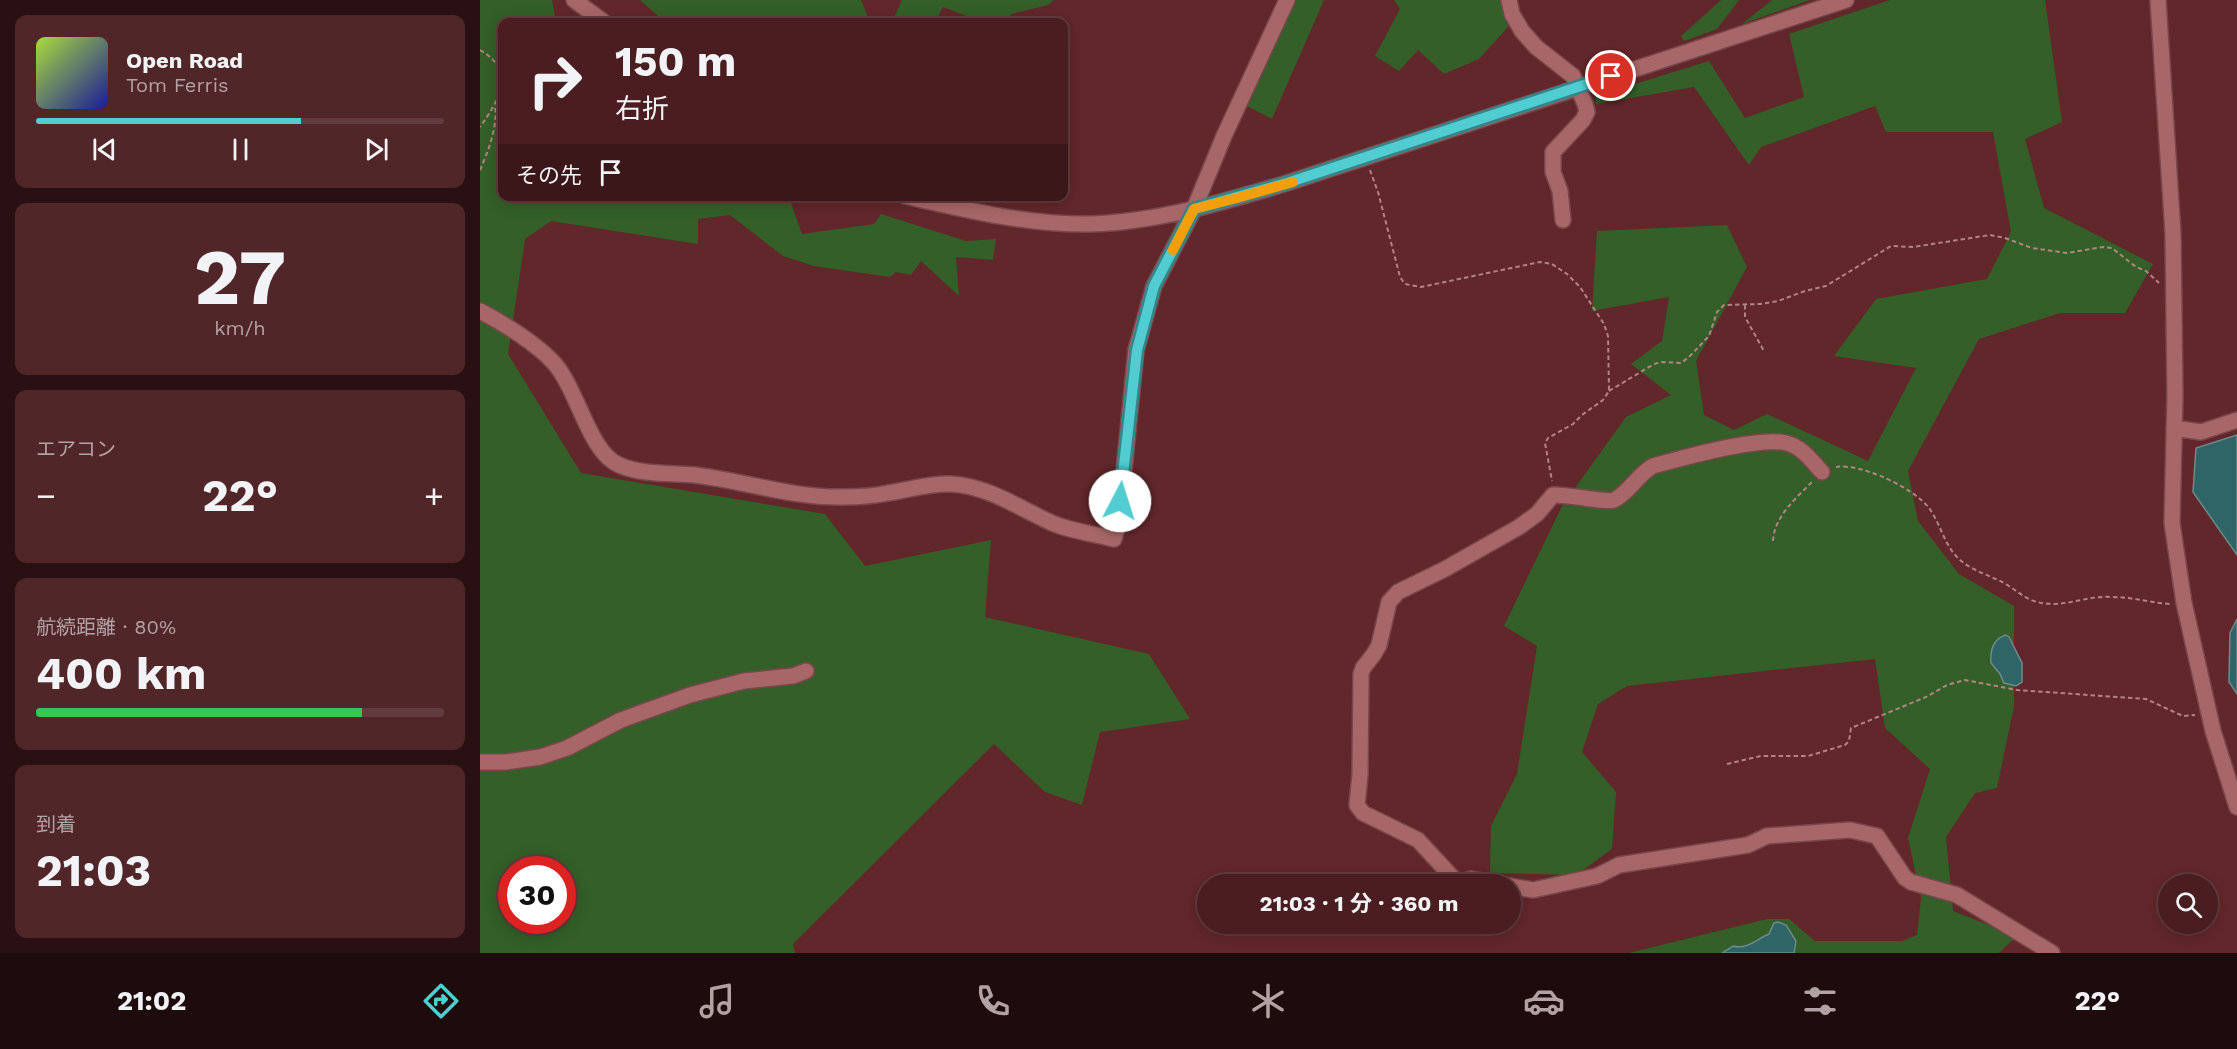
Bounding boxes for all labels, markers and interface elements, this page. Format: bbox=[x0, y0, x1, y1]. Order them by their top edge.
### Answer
text: 150 m bbox=[615, 37, 736, 86]
icon: right bbox=[516, 42, 594, 120]
text: Open Road bbox=[126, 48, 243, 73]
pin bbox=[1585, 50, 1636, 101]
icon: arrive bbox=[1594, 59, 1627, 92]
text: Tom Ferris bbox=[126, 73, 229, 97]
text: 右折 bbox=[615, 93, 669, 125]
icon: previous bbox=[88, 133, 121, 166]
icon: pause bbox=[224, 133, 257, 166]
icon: next bbox=[360, 133, 393, 166]
icon: arrive bbox=[594, 156, 627, 189]
text: その先 bbox=[516, 163, 582, 188]
text: 27 bbox=[194, 231, 286, 323]
text: km/h bbox=[214, 316, 266, 340]
text: エアコン bbox=[36, 437, 116, 461]
text: 22° bbox=[202, 469, 278, 522]
position arrow bbox=[1088, 469, 1152, 533]
text: − bbox=[36, 476, 56, 515]
text: + bbox=[424, 476, 444, 515]
text: 航続距離 · 80% bbox=[36, 615, 176, 639]
text: 400 km bbox=[36, 647, 206, 700]
text: 到着 bbox=[36, 812, 76, 836]
text: 21:03 bbox=[36, 844, 151, 897]
speed limit sign: 30 bbox=[498, 856, 576, 934]
map controls bbox=[2158, 874, 2218, 934]
button: search bbox=[2158, 874, 2218, 934]
text: 21:03 · 1 分 · 360 m bbox=[1260, 891, 1458, 916]
icon: directions bbox=[420, 980, 462, 1022]
icon: music bbox=[696, 980, 738, 1022]
icon: phone bbox=[972, 980, 1014, 1022]
icon: climate bbox=[1247, 980, 1289, 1022]
icon: car bbox=[1523, 980, 1565, 1022]
icon: filters bbox=[1799, 980, 1841, 1022]
text: 21:02 bbox=[117, 985, 186, 1017]
text: 22° bbox=[2075, 985, 2120, 1017]

